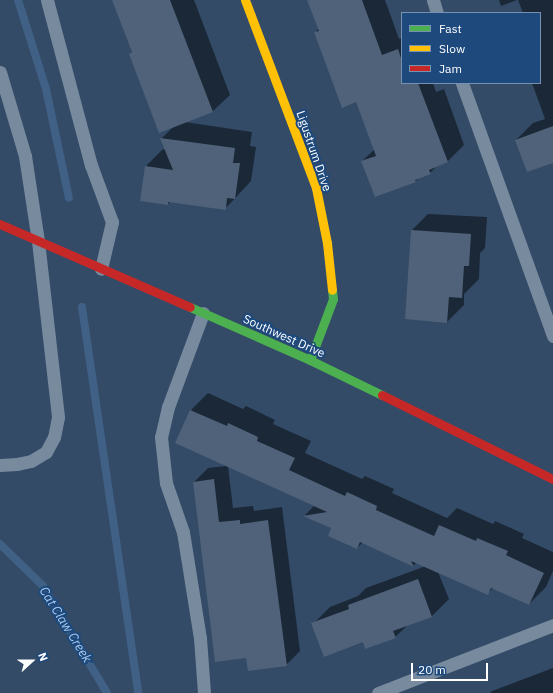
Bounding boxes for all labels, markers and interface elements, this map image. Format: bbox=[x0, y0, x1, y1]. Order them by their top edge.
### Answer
legend bbox=[401, 12, 541, 84]
text: Fast bbox=[439, 21, 462, 36]
text: Slow bbox=[439, 41, 465, 56]
text: Jam bbox=[439, 61, 462, 76]
street label: Ligustrum Drive bbox=[293, 109, 335, 193]
street label: Southwest Drive bbox=[241, 312, 327, 360]
water label: Cat Claw Creek bbox=[35, 584, 95, 666]
north arrow bbox=[12, 641, 52, 681]
text: N bbox=[35, 650, 51, 663]
scale bar bbox=[413, 655, 490, 681]
text: 20 m bbox=[418, 662, 446, 677]

